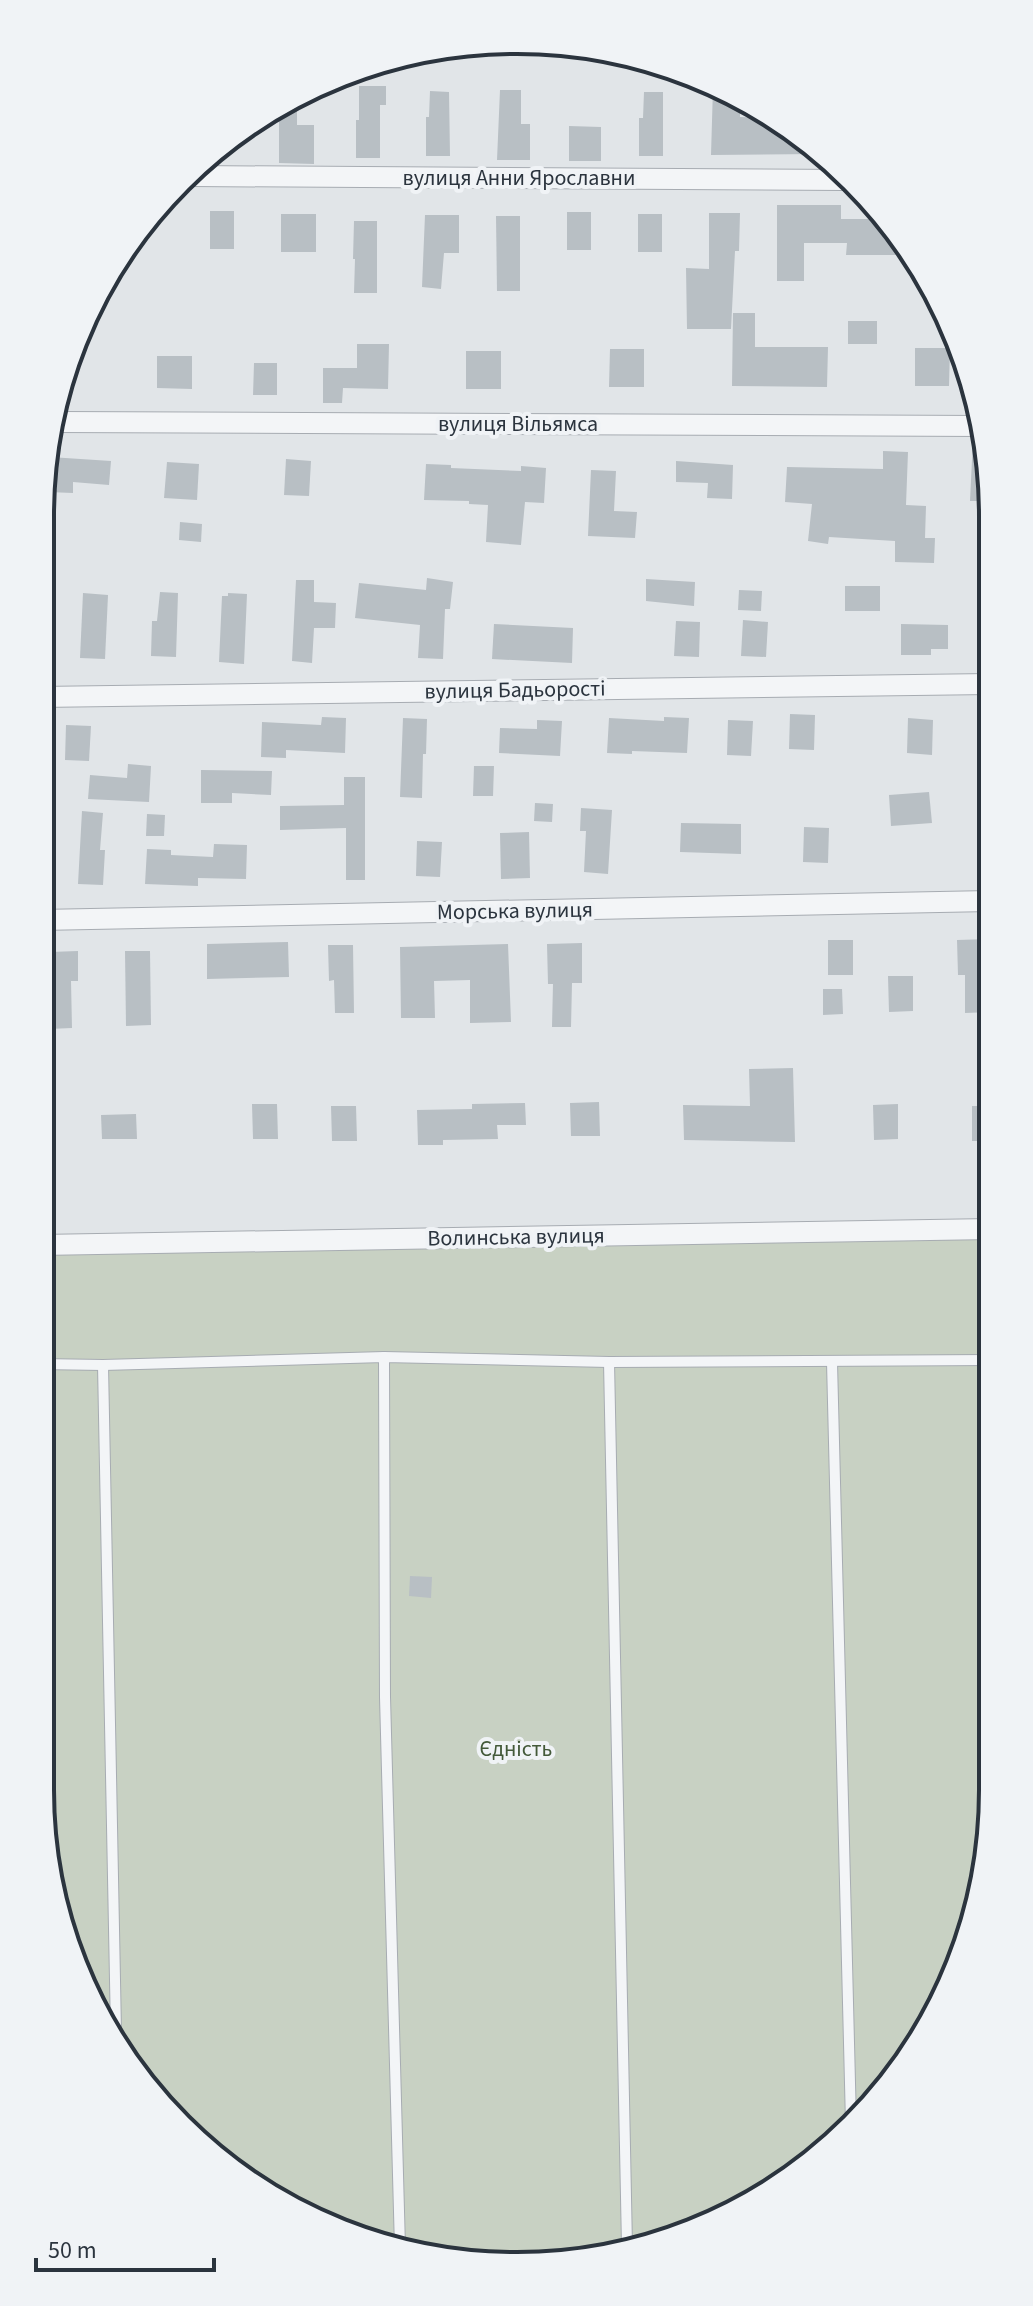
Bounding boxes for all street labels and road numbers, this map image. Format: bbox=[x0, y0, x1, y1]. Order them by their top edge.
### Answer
street label: вулиця Анни Ярославни bbox=[403, 162, 635, 194]
street label: вулиця Вільямса bbox=[438, 408, 598, 440]
street label: вулиця Бадьорості bbox=[424, 672, 606, 708]
street label: Морська вулиця bbox=[437, 894, 593, 928]
street label: Волинська вулиця bbox=[427, 1219, 605, 1255]

